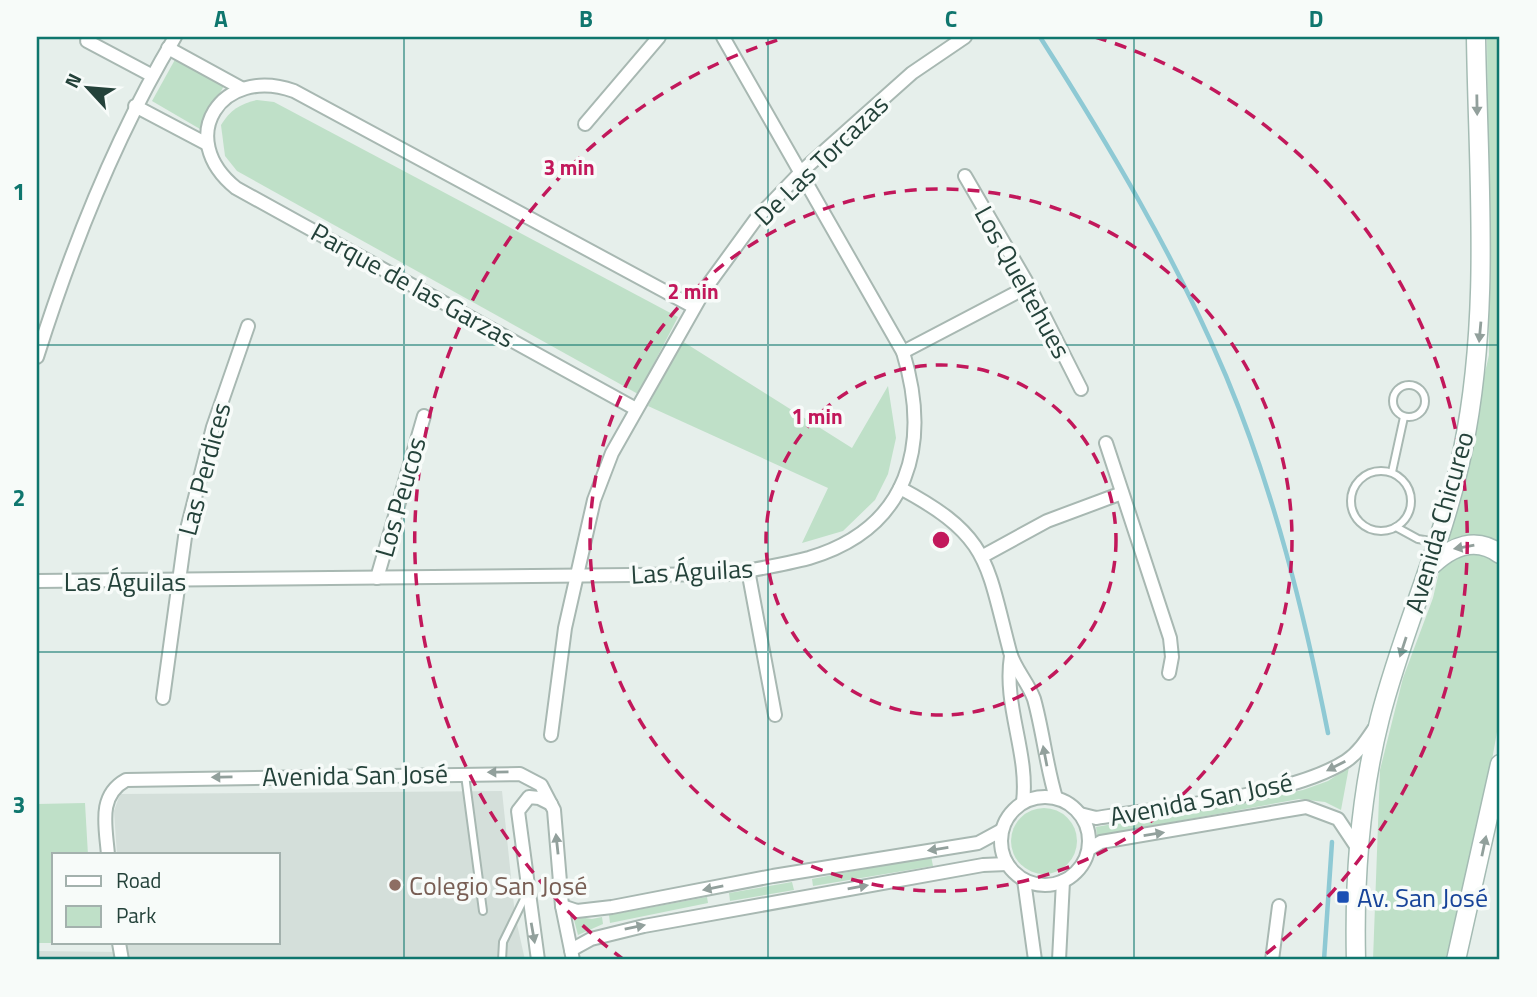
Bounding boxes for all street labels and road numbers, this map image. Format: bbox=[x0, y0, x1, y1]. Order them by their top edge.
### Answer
street label: De Las Torcazas bbox=[745, 86, 897, 234]
street label: Los Queltehues bbox=[965, 199, 1081, 365]
street label: Parque de las Garzas bbox=[304, 213, 522, 357]
street label: Las Perdices bbox=[168, 398, 240, 540]
street label: Avenida Chicureo bbox=[1394, 427, 1484, 617]
street label: Los Peucos bbox=[364, 432, 436, 562]
street label: Las Águilas bbox=[630, 548, 754, 594]
street label: Las Águilas bbox=[64, 562, 186, 601]
street label: Avenida San José bbox=[262, 754, 448, 796]
street label: Avenida San José bbox=[1106, 762, 1296, 836]

